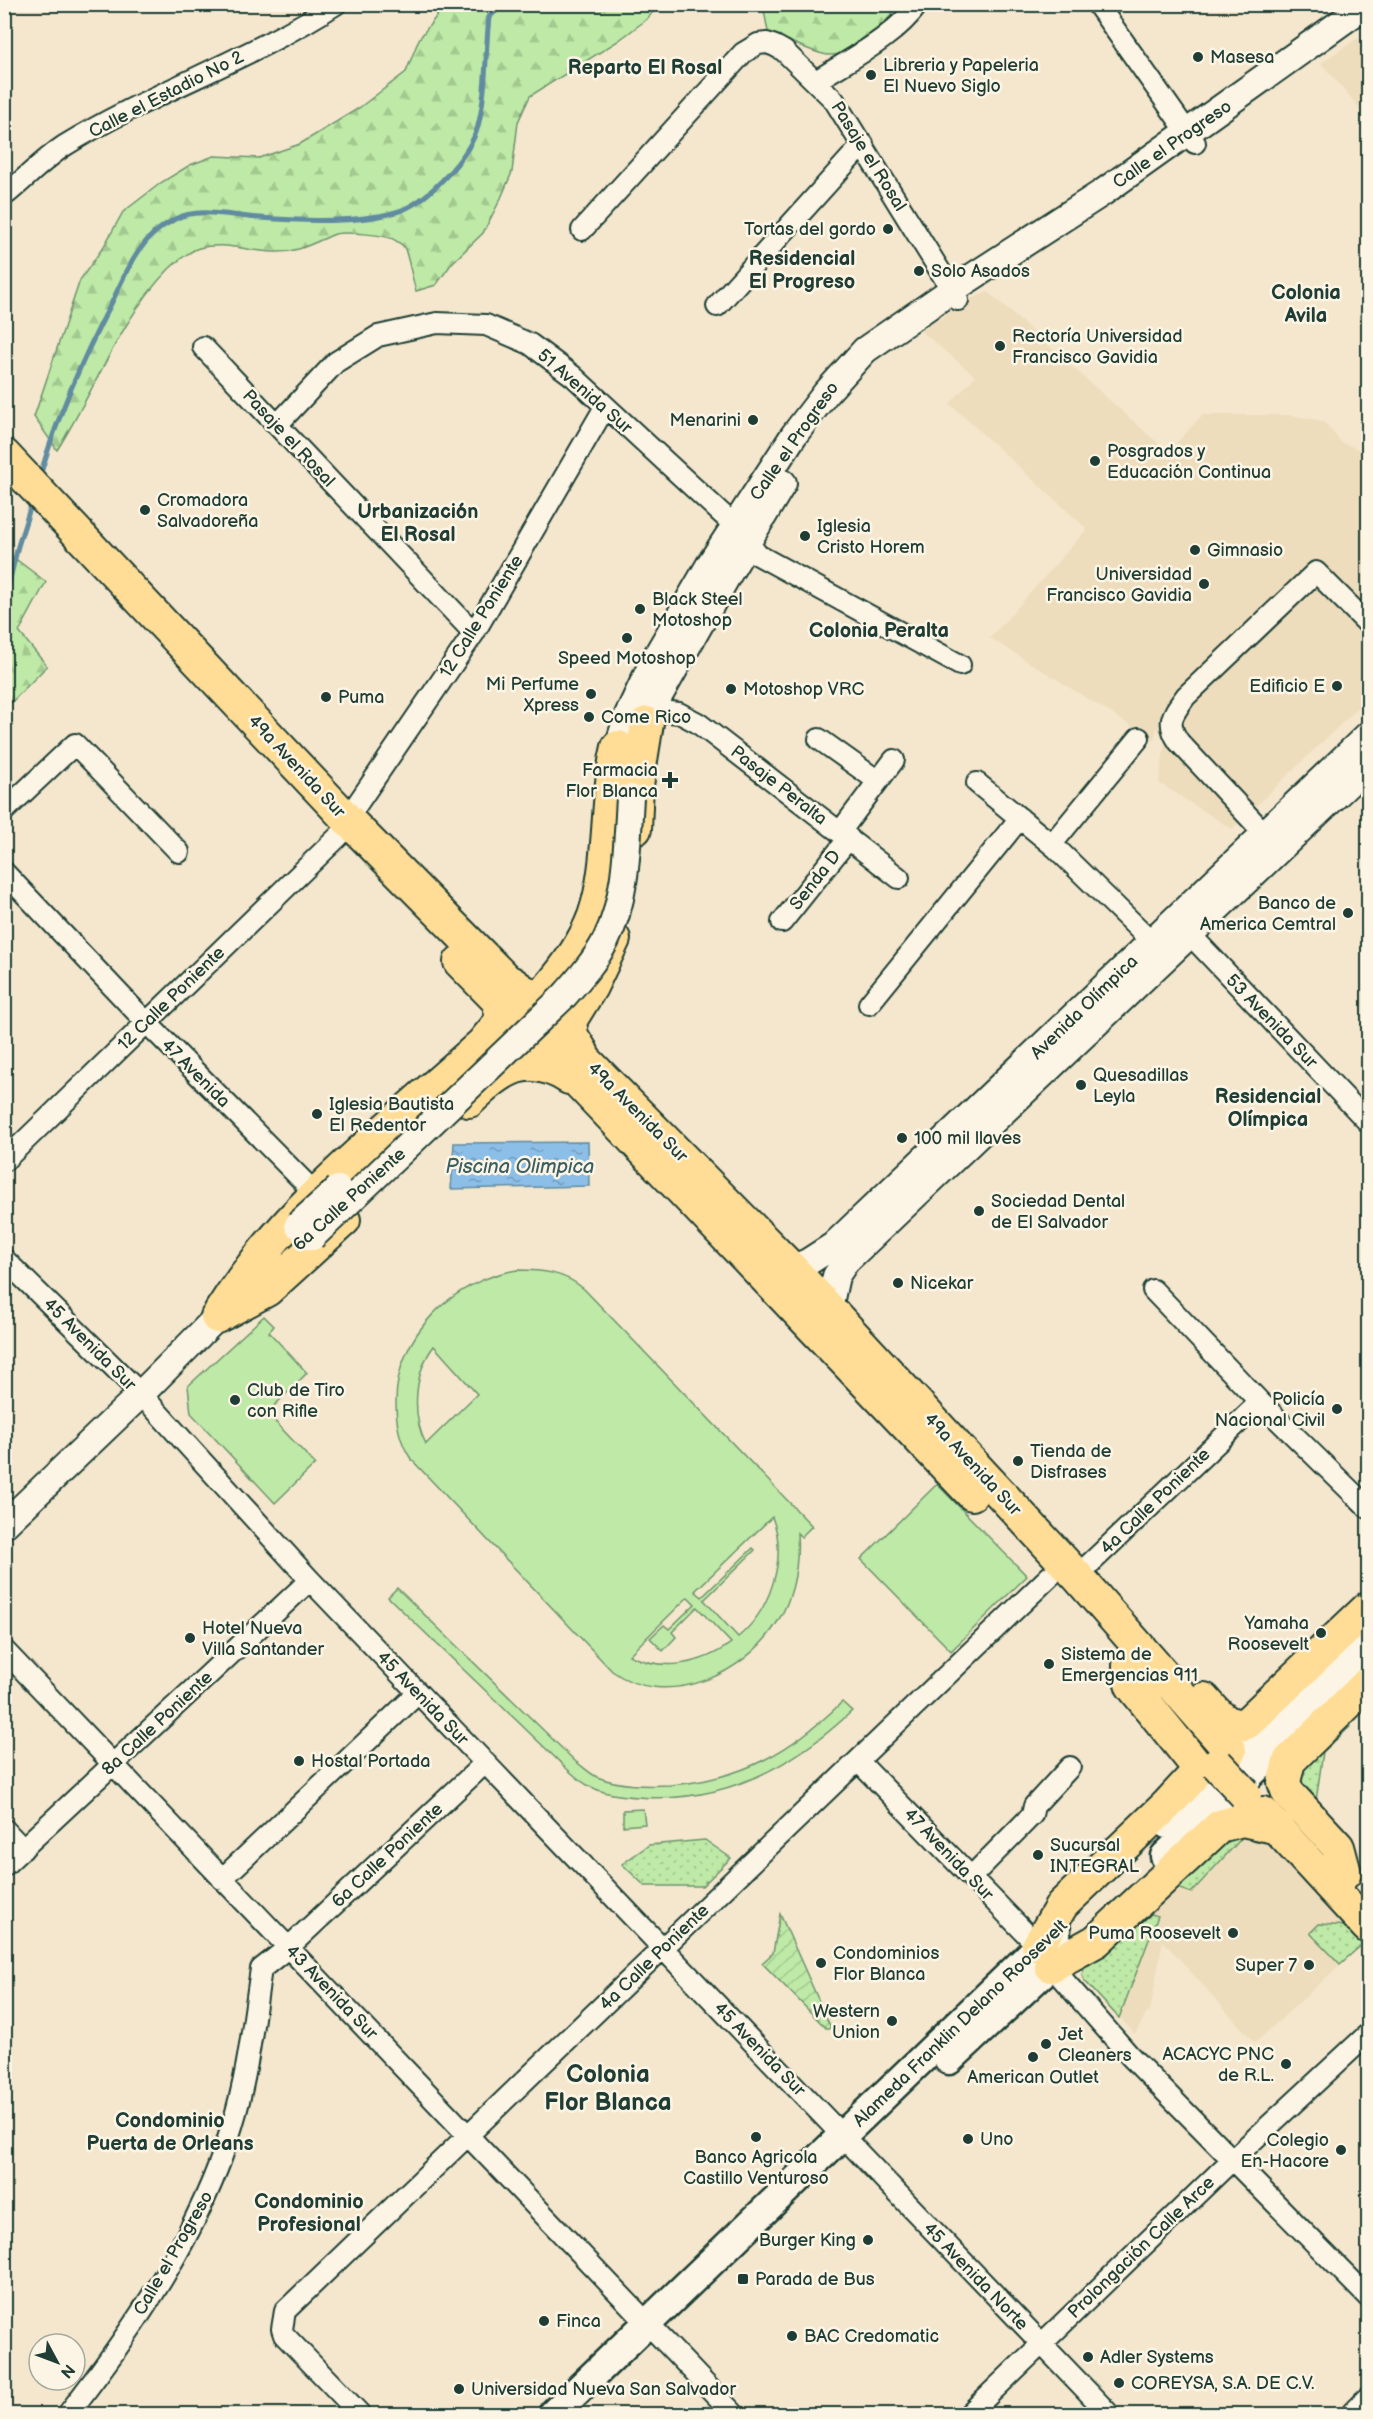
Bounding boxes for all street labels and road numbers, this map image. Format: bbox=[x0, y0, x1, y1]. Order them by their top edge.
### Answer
street label: Calle el Estadio No 2 bbox=[85, 46, 247, 143]
street label: Calle el Progreso bbox=[1109, 96, 1236, 193]
street label: Pasaje el Rosal bbox=[826, 98, 911, 215]
street label: 51 Avenida Sur bbox=[533, 345, 637, 439]
street label: Calle el Progreso bbox=[746, 378, 843, 505]
street label: Pasaje el Rosal bbox=[238, 385, 339, 491]
street label: 12 Calle Poniente bbox=[435, 551, 528, 681]
street label: 49a Avenida Sur bbox=[244, 711, 350, 822]
street label: Pasaje Peralta bbox=[726, 741, 831, 830]
street label: Senda D bbox=[786, 846, 845, 914]
street label: 12 Calle Poniente bbox=[114, 942, 229, 1055]
street label: Avenida Olímpica bbox=[1026, 951, 1142, 1064]
street label: 53 Avenida Sur bbox=[1221, 970, 1322, 1073]
street label: 47 Avenida bbox=[157, 1035, 234, 1112]
street label: 49a Avenida Sur bbox=[583, 1058, 692, 1167]
street label: 6a Calle Poniente bbox=[289, 1143, 410, 1255]
street label: 45 Avenida Sur bbox=[39, 1294, 141, 1395]
street label: 49a Avenida Sur bbox=[920, 1409, 1026, 1520]
street label: 4a Calle Poniente bbox=[1096, 1444, 1215, 1559]
street label: 45 Avenida Sur bbox=[373, 1647, 473, 1750]
street label: 8a Calle Poniente bbox=[98, 1666, 217, 1780]
street label: 6a Calle Poniente bbox=[327, 1798, 447, 1912]
street label: 47 Avenida Sur bbox=[899, 1804, 998, 1905]
street label: 4a Calle Poniente bbox=[595, 1900, 714, 2015]
street label: Alameda Franklin Delano Roosevelt bbox=[849, 1915, 1072, 2131]
street label: 43 Avenida Sur bbox=[281, 1941, 382, 2044]
street label: 45 Avenida Sur bbox=[710, 1998, 810, 2101]
street label: Prolongación Calle Arce bbox=[1064, 2172, 1219, 2323]
street label: Calle el Progreso bbox=[129, 2187, 218, 2319]
street label: 45 Avenida Norte bbox=[919, 2218, 1033, 2335]

